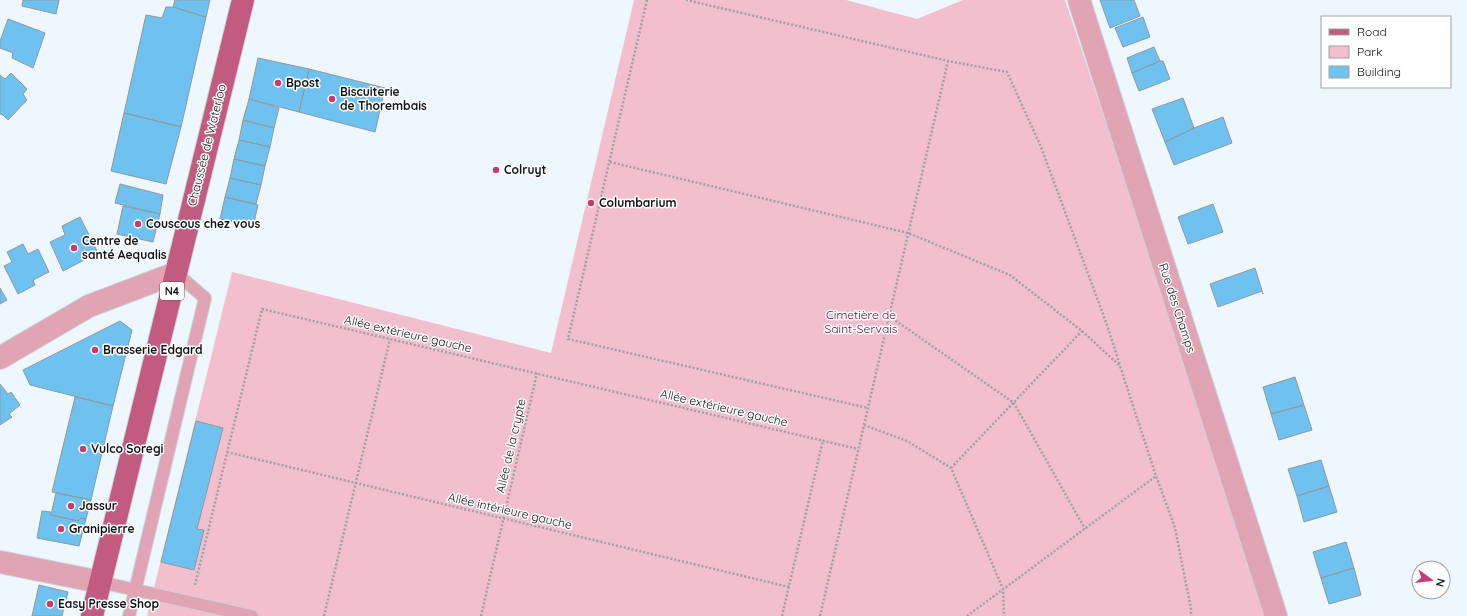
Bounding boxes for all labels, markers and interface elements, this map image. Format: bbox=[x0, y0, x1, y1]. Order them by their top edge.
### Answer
legend bbox=[1321, 16, 1451, 88]
text: Road bbox=[1357, 24, 1387, 39]
text: Park bbox=[1357, 44, 1382, 59]
text: Building bbox=[1357, 64, 1401, 79]
place label: Bpost bbox=[286, 75, 320, 90]
marker: Bpost bbox=[273, 78, 283, 88]
street label: Chaussée de Waterloo bbox=[184, 82, 229, 208]
place label: Biscuiterie de Thorembais bbox=[340, 84, 427, 113]
marker: Biscuiterie de Thorembais bbox=[327, 94, 337, 104]
place label: Colruyt bbox=[504, 162, 547, 177]
marker: Colruyt bbox=[491, 165, 501, 175]
place label: Columbarium bbox=[599, 195, 677, 210]
marker: Columbarium bbox=[586, 198, 596, 208]
place label: Couscous chez vous bbox=[146, 216, 260, 231]
marker: Couscous chez vous bbox=[133, 219, 143, 229]
place label: Centre de santé Aequalis bbox=[82, 233, 167, 262]
marker: Centre de santé Aequalis bbox=[69, 243, 79, 253]
street label: Rue des Champs bbox=[1156, 261, 1199, 355]
road number: N4 bbox=[160, 282, 184, 300]
park label: Cimetière de Saint-Servais bbox=[825, 307, 898, 336]
street label: Allée extérieure gauche bbox=[343, 312, 473, 356]
place label: Brasserie Edgard bbox=[103, 342, 203, 357]
marker: Brasserie Edgard bbox=[90, 345, 100, 355]
street label: Allée extérieure gauche bbox=[659, 386, 789, 430]
street label: Allée de la crypte bbox=[492, 397, 529, 495]
place label: Vulco Soregi bbox=[91, 441, 164, 456]
marker: Vulco Soregi bbox=[78, 444, 88, 454]
street label: Allée intérieure gauche bbox=[447, 489, 574, 532]
place label: Jassur bbox=[79, 498, 117, 513]
marker: Jassur bbox=[66, 501, 76, 511]
place label: Granipierre bbox=[69, 521, 135, 536]
marker: Granipierre bbox=[56, 524, 66, 534]
north arrow bbox=[1411, 560, 1451, 600]
text: N bbox=[1433, 577, 1448, 588]
place label: Easy Presse Shop bbox=[58, 596, 160, 611]
marker: Easy Presse Shop bbox=[45, 599, 55, 609]

